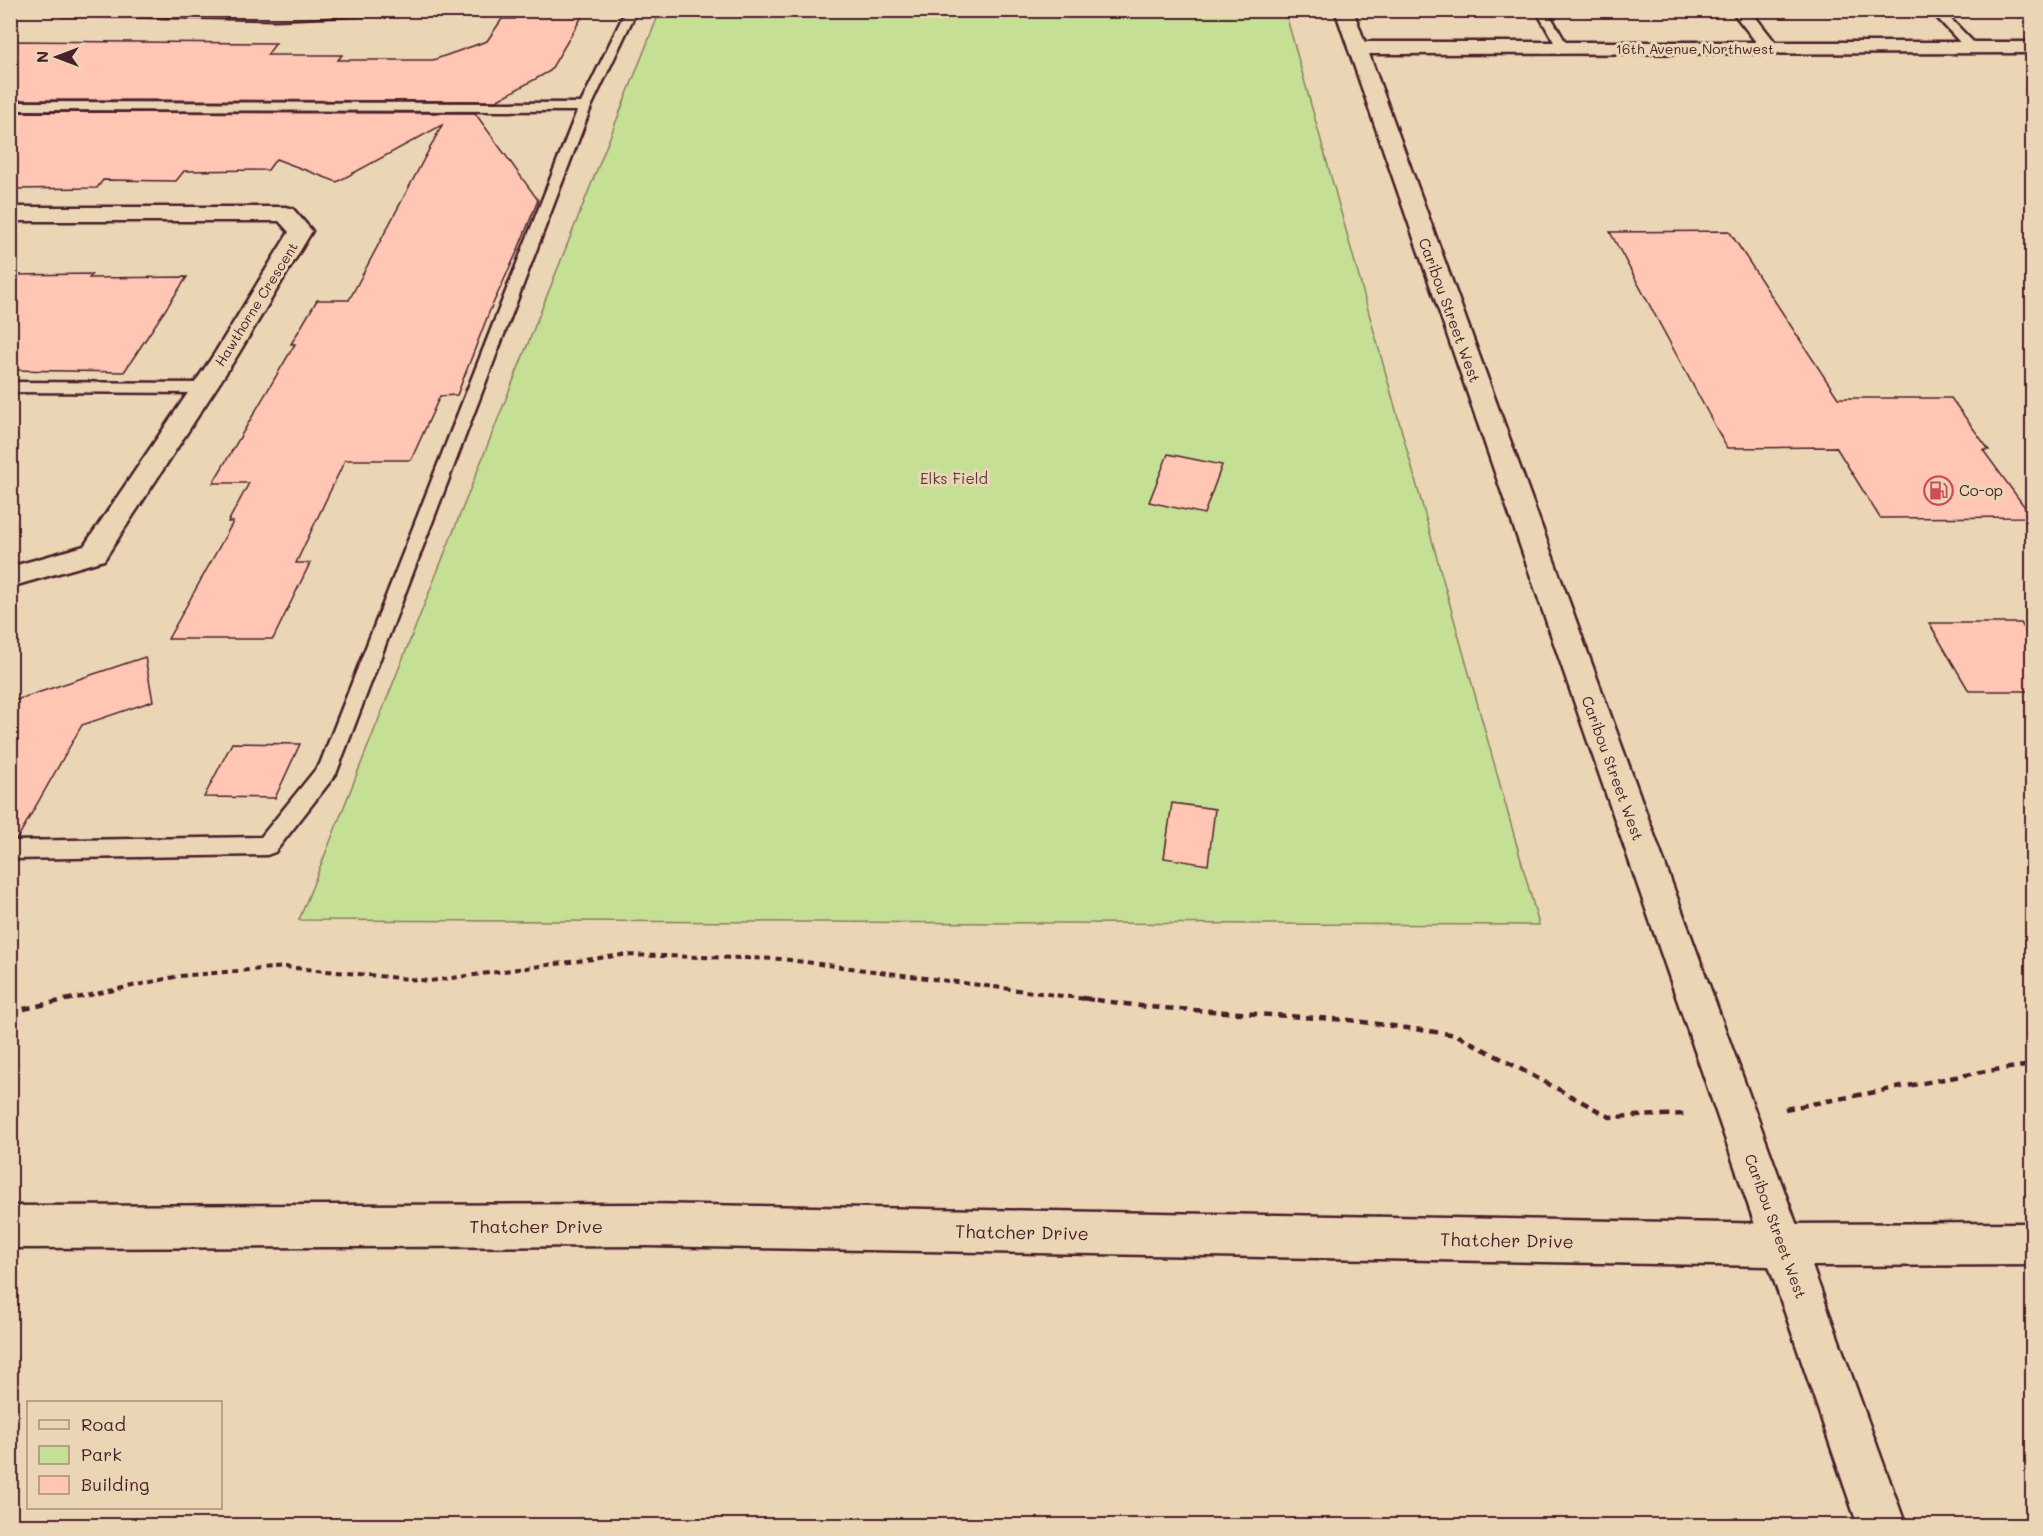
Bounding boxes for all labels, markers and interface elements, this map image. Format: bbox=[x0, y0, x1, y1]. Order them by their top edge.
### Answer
north arrow bbox=[27, 27, 87, 87]
street label: 16th Avenue Northwest bbox=[1616, 39, 1774, 58]
text: N bbox=[31, 51, 52, 63]
street label: Caribou Street West bbox=[1415, 235, 1485, 385]
street label: Hawthorne Crescent bbox=[210, 238, 302, 370]
park label: Elks Field bbox=[920, 468, 988, 488]
fuel station icon: Co-op bbox=[1922, 474, 1954, 506]
place label: Co-op bbox=[1959, 480, 2003, 500]
street label: Caribou Street West bbox=[1578, 693, 1648, 843]
street label: Caribou Street West bbox=[1741, 1151, 1811, 1301]
street label: Thatcher Drive bbox=[469, 1214, 603, 1238]
street label: Thatcher Drive bbox=[955, 1219, 1089, 1245]
street label: Thatcher Drive bbox=[1440, 1227, 1574, 1253]
legend bbox=[27, 1401, 222, 1509]
text: Road bbox=[81, 1412, 126, 1436]
text: Park bbox=[81, 1442, 122, 1466]
text: Building bbox=[81, 1472, 149, 1496]

